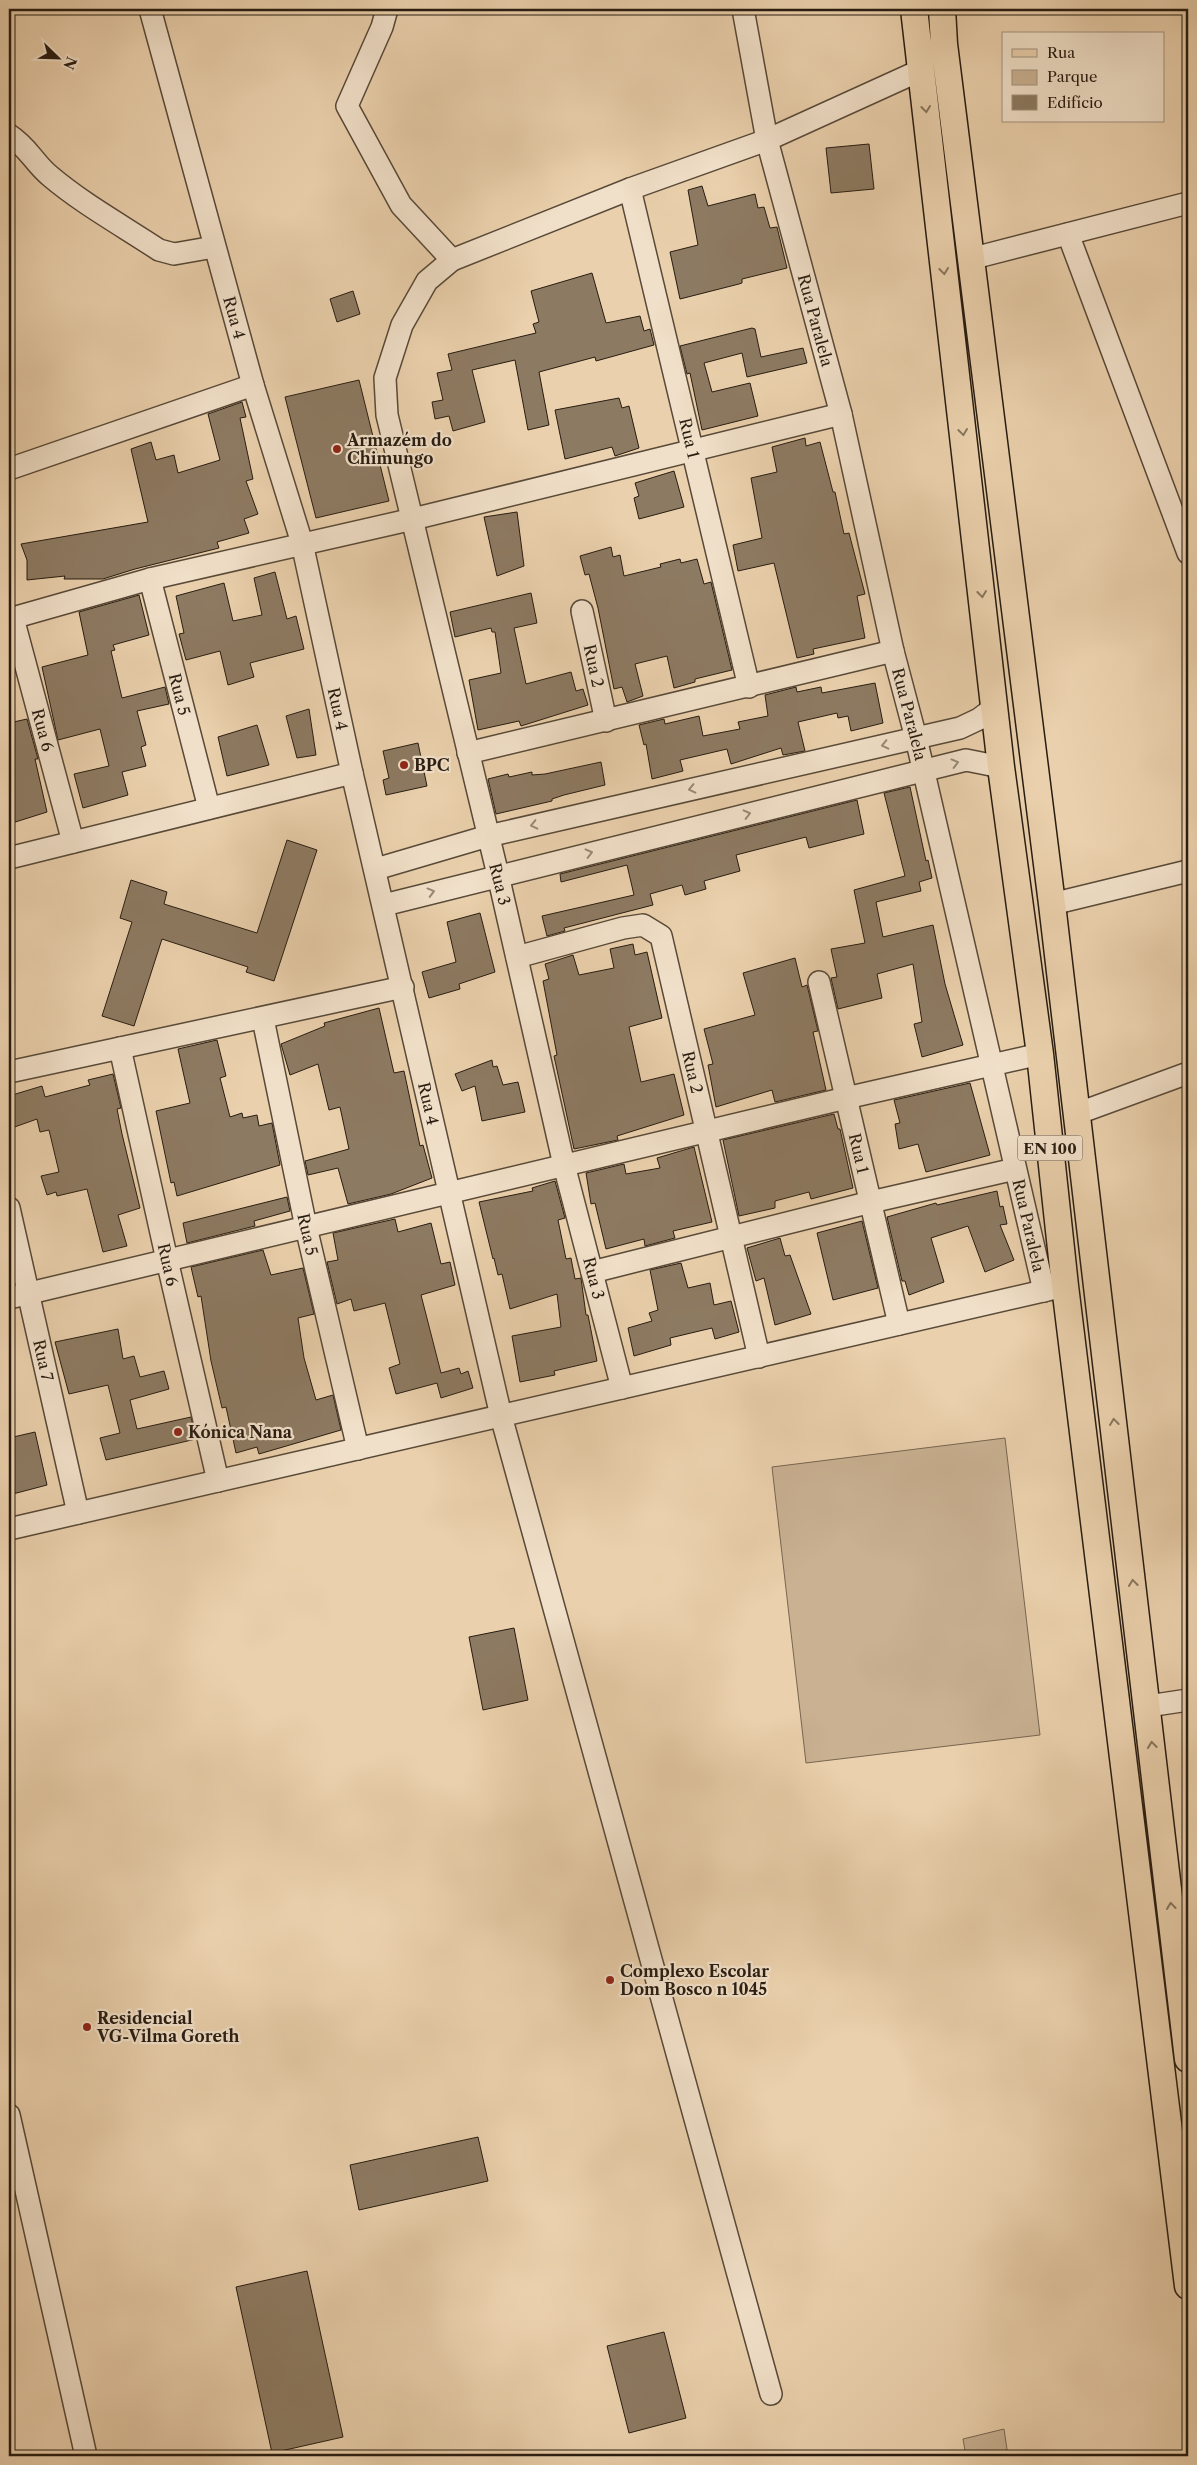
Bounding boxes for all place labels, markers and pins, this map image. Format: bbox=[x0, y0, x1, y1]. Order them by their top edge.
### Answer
place label: Armazém do Chimungo bbox=[346, 430, 452, 468]
marker: Armazém do Chimungo bbox=[331, 443, 343, 455]
place label: BPC bbox=[414, 755, 450, 775]
marker: BPC bbox=[398, 759, 410, 771]
place label: Kónica Nana bbox=[188, 1422, 293, 1442]
marker: Kónica Nana bbox=[172, 1426, 184, 1438]
place label: Complexo Escolar Dom Bosco n 1045 bbox=[620, 1961, 769, 1999]
marker: Complexo Escolar Dom Bosco n 1045 bbox=[604, 1974, 616, 1986]
place label: Residencial VG-Vilma Goreth bbox=[96, 2008, 239, 2046]
marker: Residencial VG-Vilma Goreth bbox=[81, 2021, 93, 2033]

